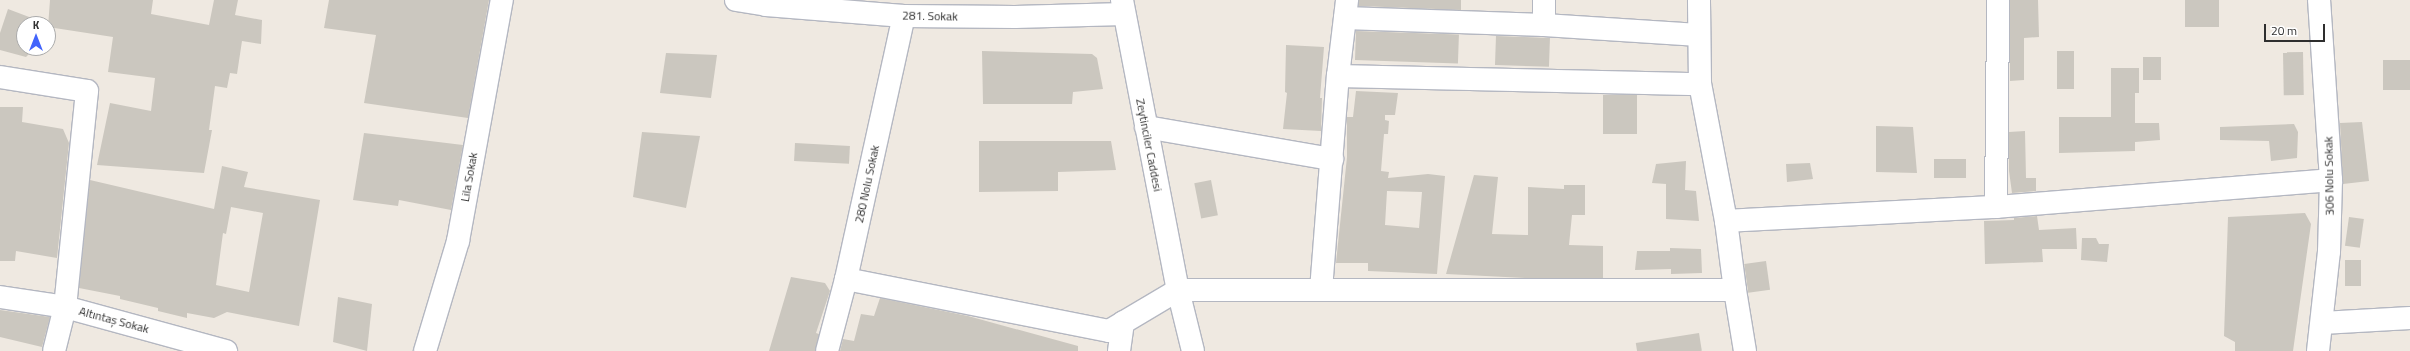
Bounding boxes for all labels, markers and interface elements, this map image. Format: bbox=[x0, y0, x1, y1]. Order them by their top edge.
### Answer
street label: 281. Sokak bbox=[902, 8, 958, 24]
north arrow bbox=[16, 16, 56, 56]
scale bar bbox=[2266, 16, 2327, 42]
text: K bbox=[33, 17, 39, 33]
text: 20 m bbox=[2271, 21, 2297, 40]
street label: Zeytinciler Caddesi bbox=[1133, 97, 1165, 193]
street label: 306 Nolu Sokak bbox=[2321, 136, 2337, 216]
street label: 280 Nolu Sokak bbox=[852, 144, 882, 224]
street label: Lila Sokak bbox=[458, 151, 480, 203]
street label: Altıntaş Sokak bbox=[77, 304, 151, 336]

